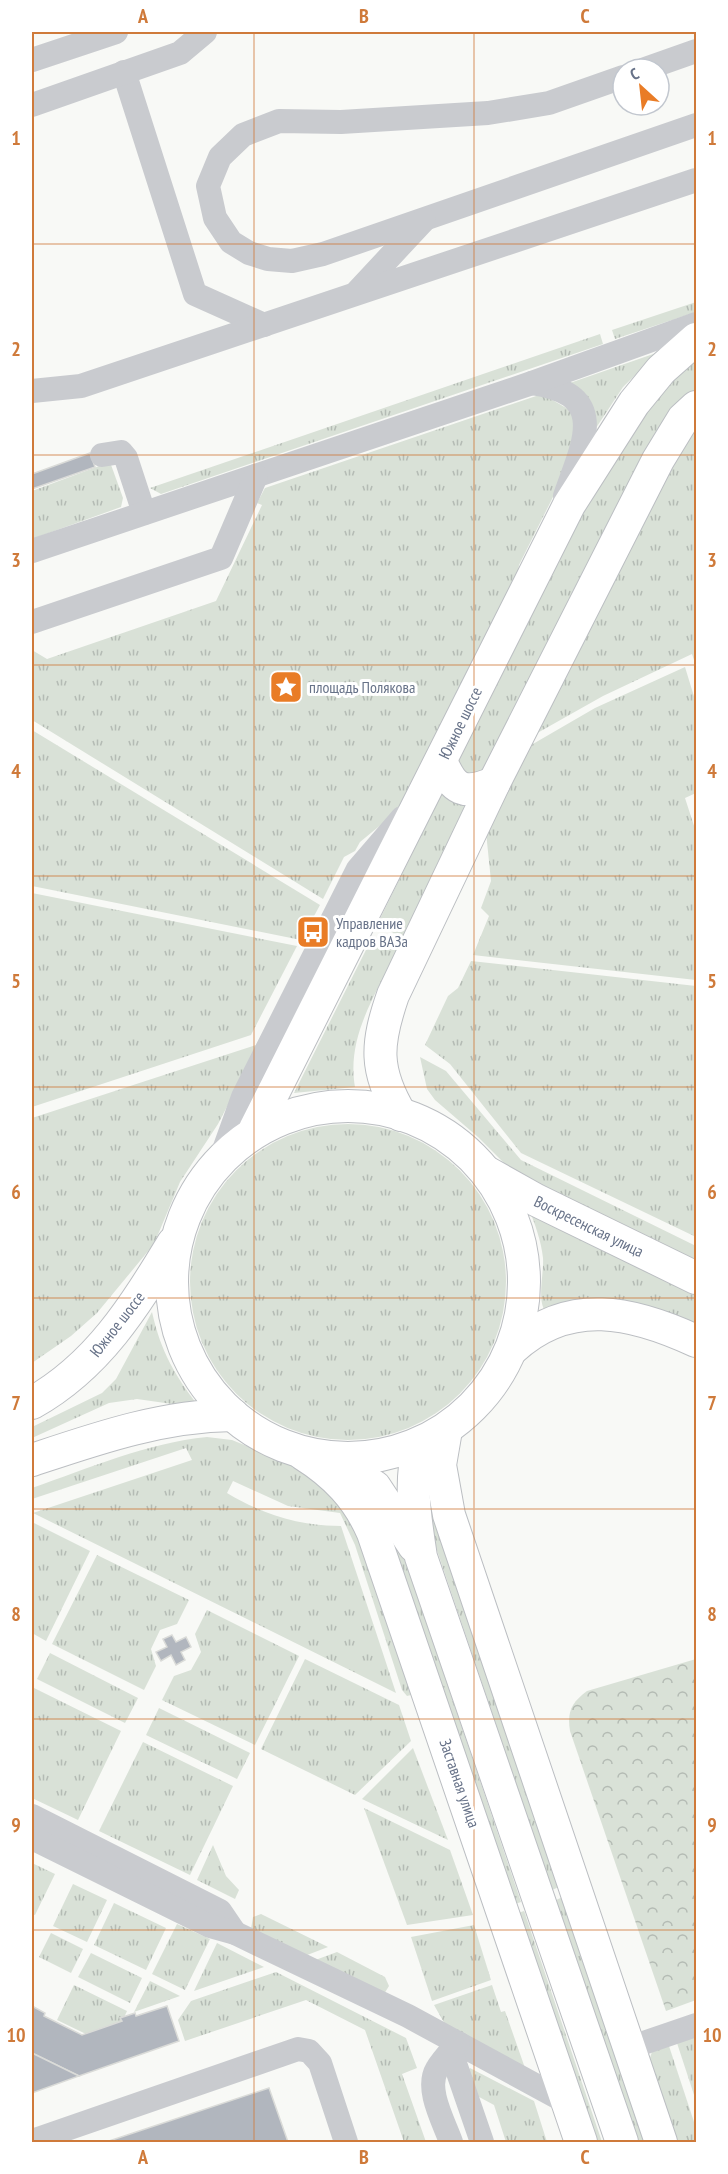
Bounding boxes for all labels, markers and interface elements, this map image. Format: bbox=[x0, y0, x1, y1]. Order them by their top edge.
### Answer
text: A bbox=[137, 3, 149, 29]
text: B bbox=[359, 3, 369, 29]
text: C bbox=[580, 3, 590, 29]
north arrow bbox=[611, 57, 671, 117]
text: С bbox=[626, 63, 643, 84]
text: 1 bbox=[11, 125, 21, 151]
text: 1 bbox=[707, 125, 717, 151]
text: 2 bbox=[11, 336, 21, 362]
text: 2 bbox=[707, 336, 717, 362]
text: 3 bbox=[11, 547, 21, 573]
text: 3 bbox=[707, 547, 717, 573]
place icon: площадь Полякова bbox=[268, 669, 304, 705]
place label: площадь Полякова bbox=[309, 677, 415, 697]
street label: Южное шоссе bbox=[434, 684, 486, 762]
text: 4 bbox=[11, 758, 21, 784]
text: 4 bbox=[707, 758, 717, 784]
place label: Управление кадров ВАЗа bbox=[336, 913, 408, 951]
bus stop icon: Управление кадров ВАЗа bbox=[295, 914, 331, 950]
text: 5 bbox=[11, 968, 21, 994]
text: 5 bbox=[707, 968, 717, 994]
text: 6 bbox=[11, 1179, 21, 1205]
text: 6 bbox=[707, 1179, 717, 1205]
street label: Воскресенская улица bbox=[531, 1191, 647, 1261]
street label: Южное шоссе bbox=[85, 1287, 149, 1361]
text: 7 bbox=[11, 1390, 21, 1416]
text: 7 bbox=[707, 1390, 717, 1416]
text: 8 bbox=[11, 1601, 21, 1627]
text: 8 bbox=[707, 1601, 717, 1627]
street label: Заставная улица bbox=[435, 1736, 485, 1830]
text: 9 bbox=[11, 1812, 21, 1838]
text: 9 bbox=[707, 1812, 717, 1838]
text: 10 bbox=[6, 2022, 26, 2048]
text: 10 bbox=[702, 2022, 722, 2048]
text: A bbox=[137, 2144, 149, 2170]
text: B bbox=[359, 2144, 369, 2170]
text: C bbox=[580, 2144, 590, 2170]

